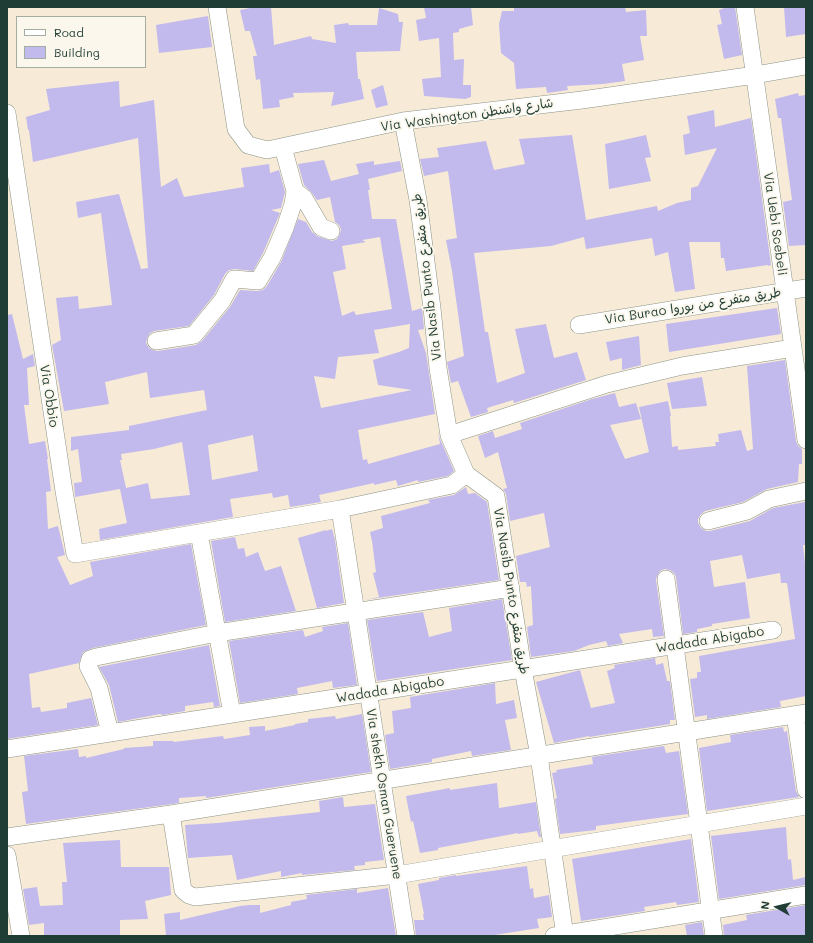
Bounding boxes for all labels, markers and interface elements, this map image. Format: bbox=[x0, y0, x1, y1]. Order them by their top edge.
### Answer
legend bbox=[16, 16, 146, 68]
text: Road bbox=[54, 24, 84, 40]
text: Building bbox=[54, 44, 100, 60]
street label: Via Washington شارع واشنطن bbox=[380, 95, 554, 135]
street label: Via Uebi Scebeli bbox=[760, 171, 790, 277]
street label: Via Nasib Punto طريق متفرع bbox=[409, 192, 445, 362]
street label: Via Burao طريق متفرع من بوروا bbox=[604, 284, 782, 328]
street label: Via Obbio bbox=[36, 364, 62, 428]
street label: Via Nasib Punto طريق متفرع bbox=[490, 507, 532, 675]
street label: Wadada Abigabo bbox=[655, 624, 765, 656]
street label: Wadada Abigabo bbox=[335, 674, 445, 706]
street label: Via shekh Osman Gueruene bbox=[363, 707, 405, 881]
north arrow bbox=[757, 887, 797, 927]
text: N bbox=[757, 900, 773, 910]

